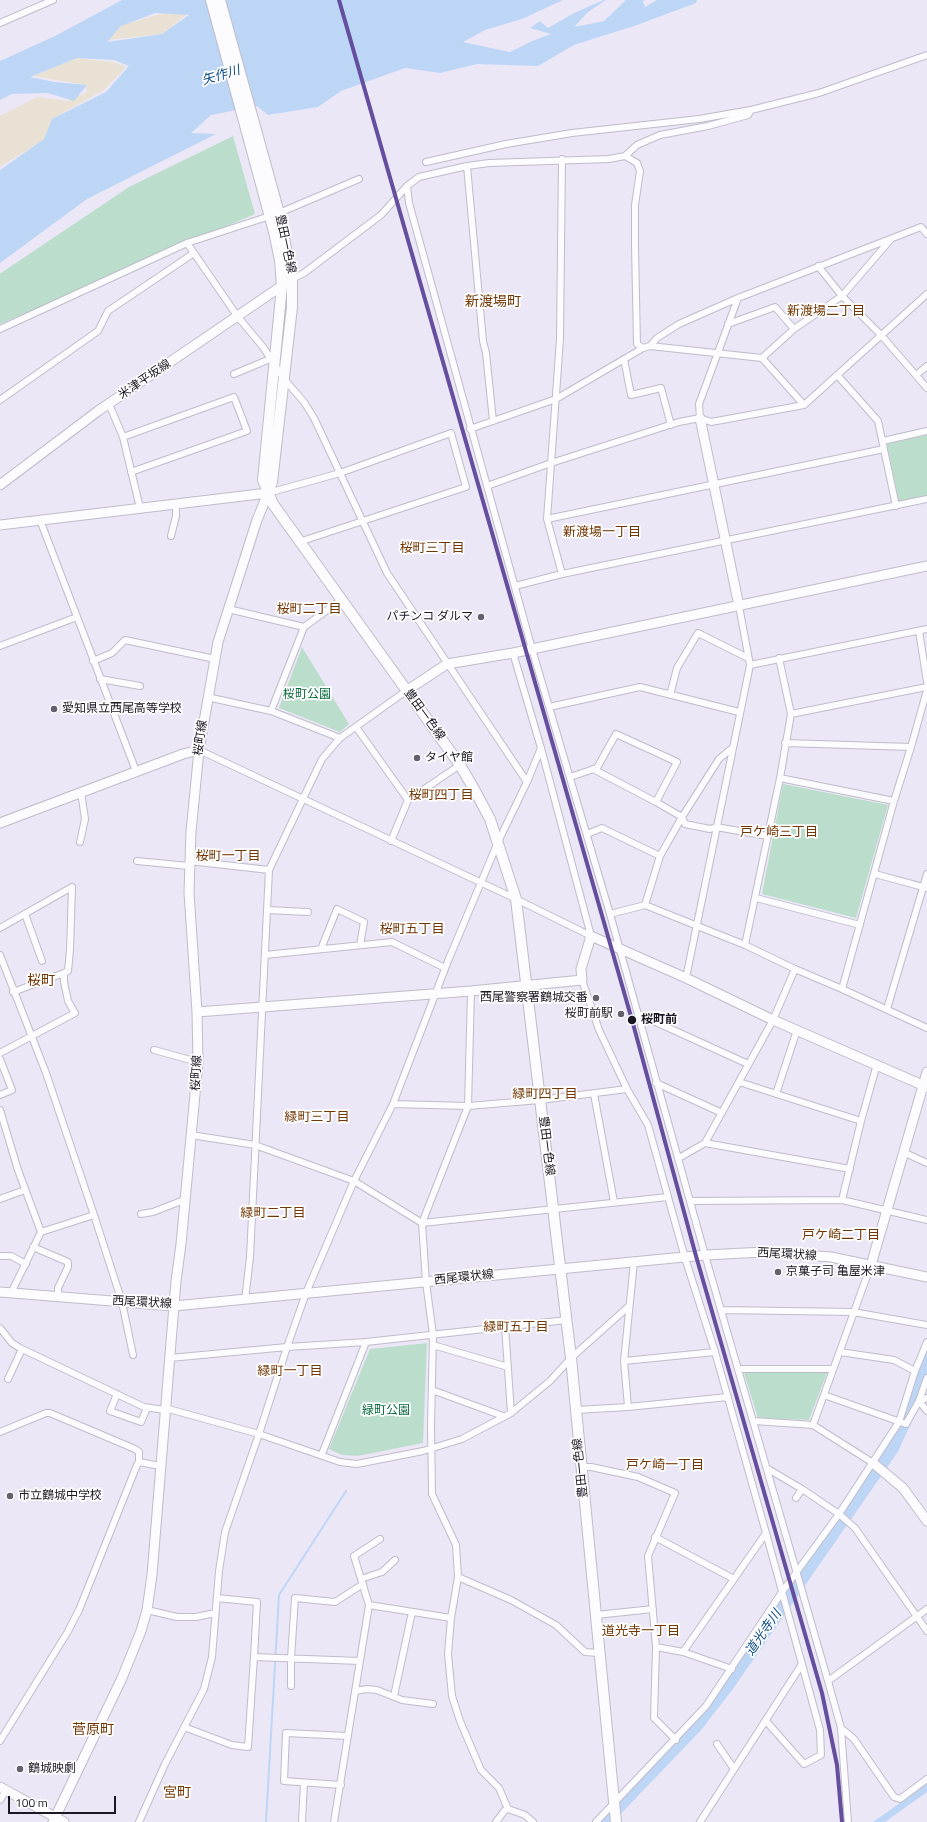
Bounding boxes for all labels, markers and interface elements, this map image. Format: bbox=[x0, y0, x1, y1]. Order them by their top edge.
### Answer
water label: 矢作川 bbox=[200, 63, 242, 89]
street label: 豊田一色線 bbox=[272, 213, 298, 275]
district label: 新渡場町 bbox=[465, 295, 521, 311]
district label: 新渡場二丁目 bbox=[787, 304, 865, 320]
street label: 米津平坂線 bbox=[116, 357, 174, 403]
district label: 新渡場一丁目 bbox=[563, 525, 641, 541]
district label: 桜町三丁目 bbox=[400, 541, 464, 557]
district label: 桜町二丁目 bbox=[277, 602, 341, 618]
place label: パチンコ ダルマ bbox=[386, 610, 473, 624]
marker: パチンコ ダルマ bbox=[476, 612, 486, 622]
street label: 豊田一色線 bbox=[401, 686, 447, 744]
park label: 桜町公園 bbox=[283, 688, 331, 702]
place label: 愛知県立西尾高等学校 bbox=[62, 702, 182, 716]
marker: 愛知県立西尾高等学校 bbox=[49, 704, 59, 714]
street label: 桜町線 bbox=[191, 719, 211, 757]
place label: タイヤ館 bbox=[425, 751, 473, 765]
marker: タイヤ館 bbox=[412, 753, 422, 763]
district label: 桜町四丁目 bbox=[409, 788, 473, 804]
district label: 戸ケ崎三丁目 bbox=[740, 825, 818, 841]
district label: 桜町一丁目 bbox=[196, 849, 260, 865]
district label: 桜町五丁目 bbox=[380, 922, 444, 938]
district label: 桜町 bbox=[27, 974, 55, 990]
place label: 西尾警察署鶴城交番 bbox=[480, 991, 588, 1005]
marker: 西尾警察署鶴城交番 bbox=[591, 993, 601, 1003]
place label: 桜町前駅 bbox=[565, 1007, 613, 1021]
marker: 桜町前駅 bbox=[616, 1009, 626, 1019]
place label: 桜町前 bbox=[641, 1013, 677, 1027]
marker: 桜町前 bbox=[626, 1014, 638, 1026]
street label: 桜町線 bbox=[189, 1055, 205, 1091]
district label: 緑町四丁目 bbox=[513, 1087, 577, 1103]
district label: 緑町三丁目 bbox=[285, 1110, 349, 1126]
street label: 豊田一色線 bbox=[535, 1115, 557, 1177]
district label: 緑町二丁目 bbox=[241, 1206, 305, 1222]
district label: 戸ケ崎二丁目 bbox=[802, 1228, 880, 1244]
street label: 西尾環状線 bbox=[757, 1246, 817, 1264]
place label: 京菓子司 亀屋米津 bbox=[786, 1265, 885, 1279]
marker: 京菓子司 亀屋米津 bbox=[773, 1267, 783, 1277]
street label: 西尾環状線 bbox=[433, 1268, 495, 1288]
street label: 西尾環状線 bbox=[112, 1294, 172, 1312]
district label: 緑町五丁目 bbox=[484, 1320, 548, 1336]
district label: 緑町一丁目 bbox=[258, 1364, 322, 1380]
park label: 緑町公園 bbox=[362, 1404, 410, 1418]
street label: 豊田一色線 bbox=[571, 1437, 591, 1499]
district label: 戸ケ崎一丁目 bbox=[626, 1458, 704, 1474]
place label: 市立鶴城中学校 bbox=[18, 1489, 102, 1503]
marker: 市立鶴城中学校 bbox=[5, 1491, 15, 1501]
water label: 道光寺川 bbox=[743, 1607, 785, 1659]
district label: 道光寺一丁目 bbox=[602, 1624, 680, 1640]
district label: 菅原町 bbox=[72, 1723, 114, 1739]
place label: 鶴城映劇 bbox=[28, 1762, 76, 1776]
marker: 鶴城映劇 bbox=[15, 1764, 25, 1774]
district label: 宮町 bbox=[163, 1786, 191, 1802]
scale bar bbox=[10, 1788, 118, 1814]
text: 100 m bbox=[15, 1793, 48, 1812]

